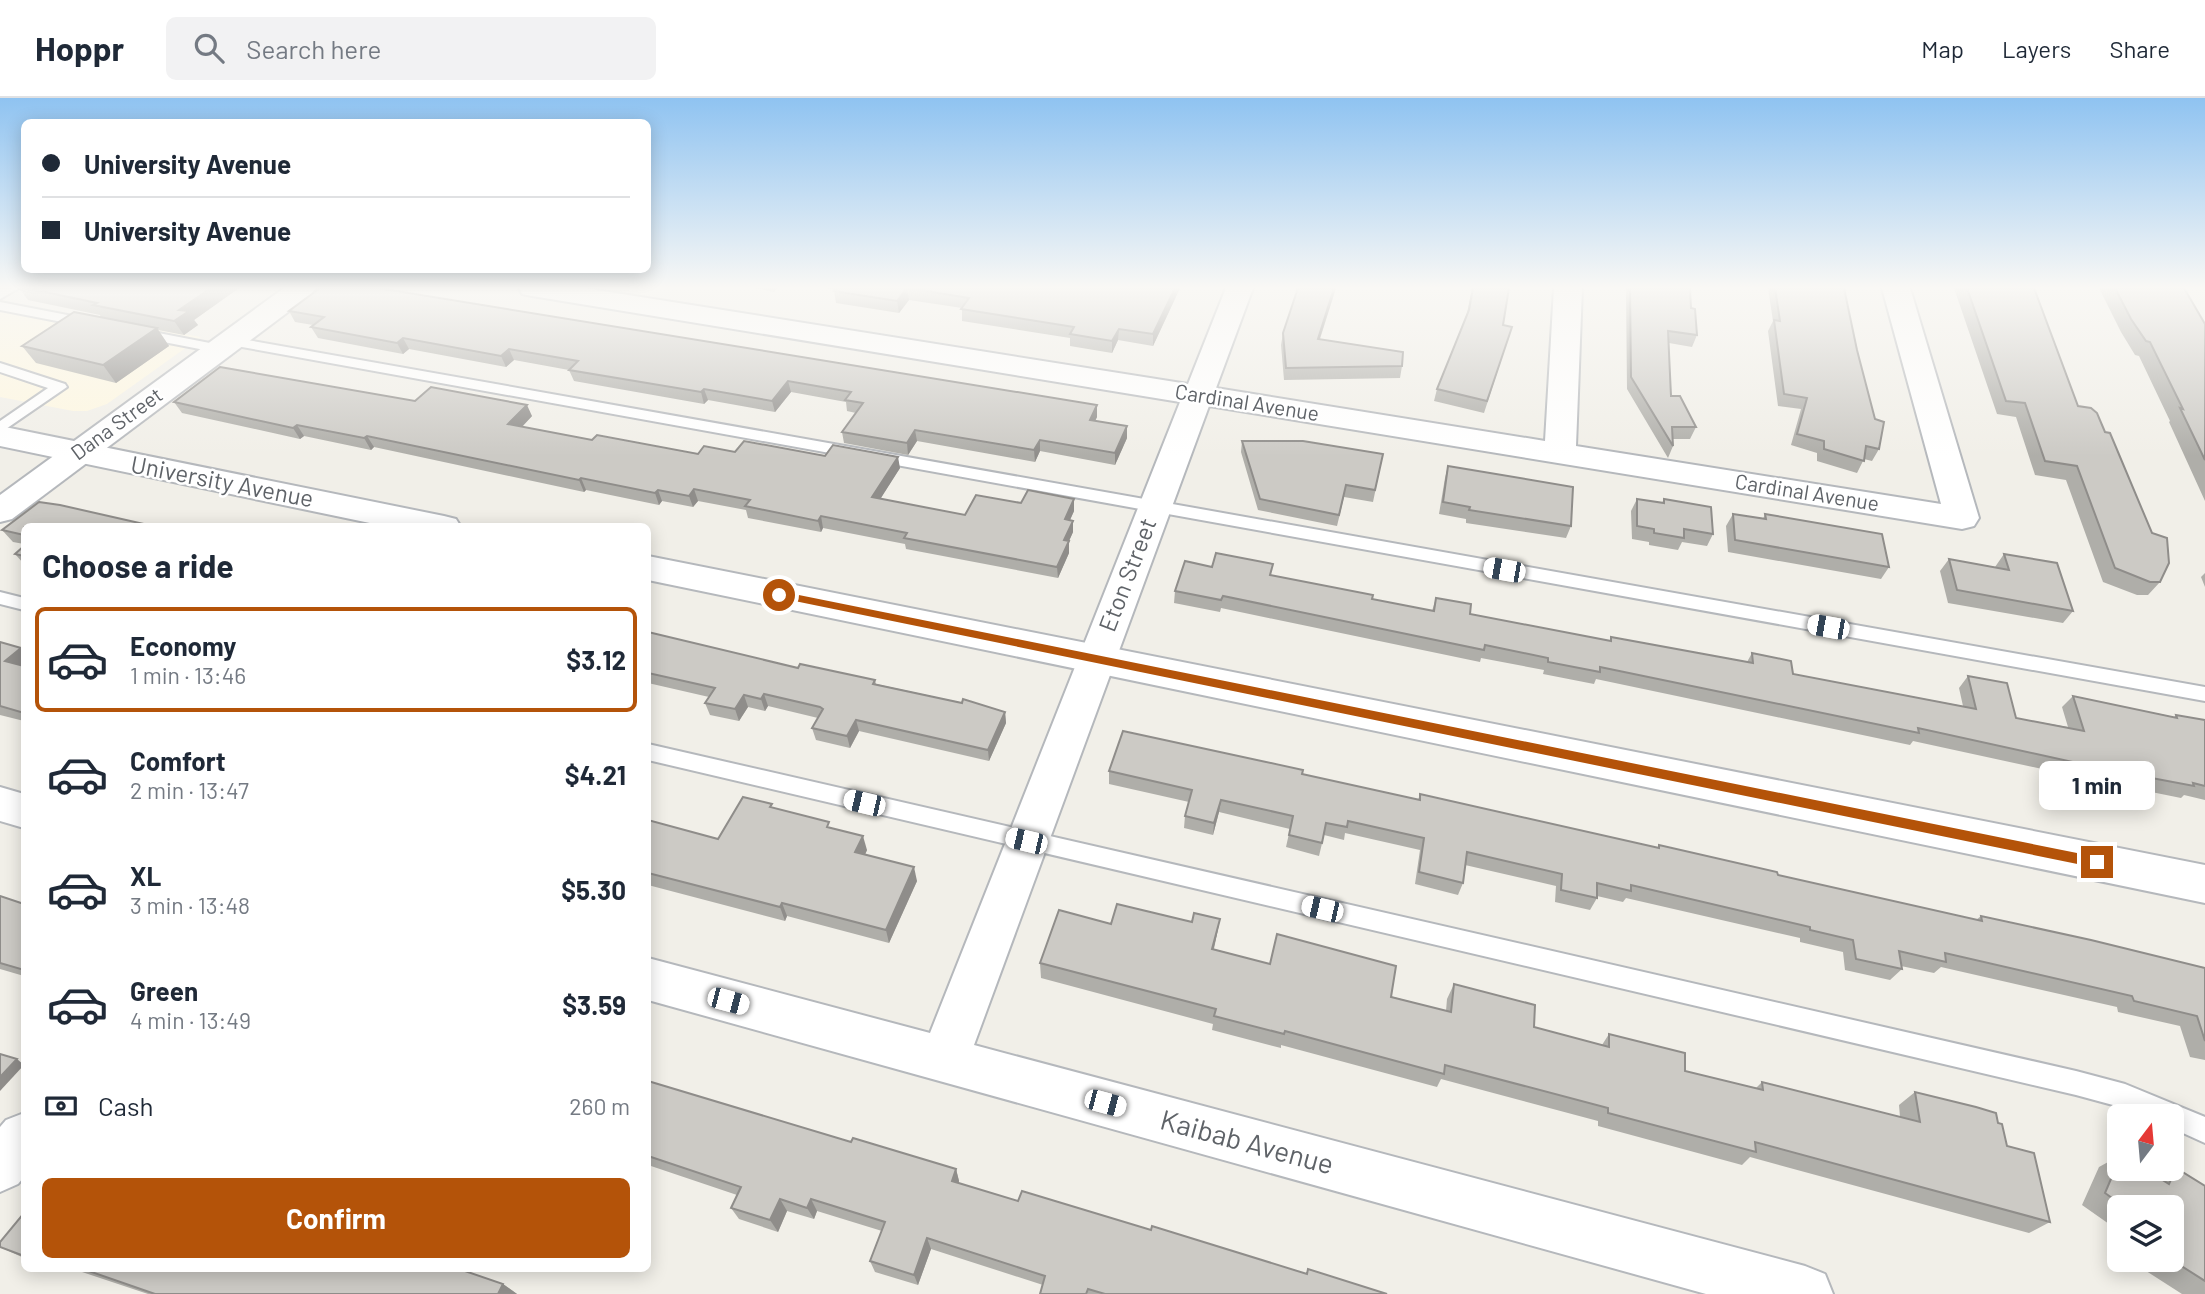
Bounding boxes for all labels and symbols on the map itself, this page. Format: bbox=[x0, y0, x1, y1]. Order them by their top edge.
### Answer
street label: Cardinal Avenue bbox=[1173, 378, 1321, 425]
street label: Dana Street bbox=[65, 381, 167, 464]
street label: University Avenue bbox=[128, 449, 316, 512]
street label: Cardinal Avenue bbox=[1733, 468, 1881, 515]
street label: Eton Street bbox=[1092, 514, 1162, 635]
car bbox=[1482, 556, 1527, 584]
route start bbox=[763, 579, 795, 611]
car bbox=[1806, 613, 1851, 641]
callout: 1 min bbox=[2039, 760, 2155, 810]
car bbox=[842, 788, 887, 818]
car bbox=[1004, 826, 1049, 856]
route end bbox=[2081, 846, 2113, 878]
car bbox=[1300, 894, 1345, 924]
car bbox=[705, 985, 752, 1017]
car bbox=[1082, 1087, 1129, 1119]
street label: Kaibab Avenue bbox=[1157, 1102, 1338, 1180]
north arrow bbox=[2107, 1104, 2184, 1181]

